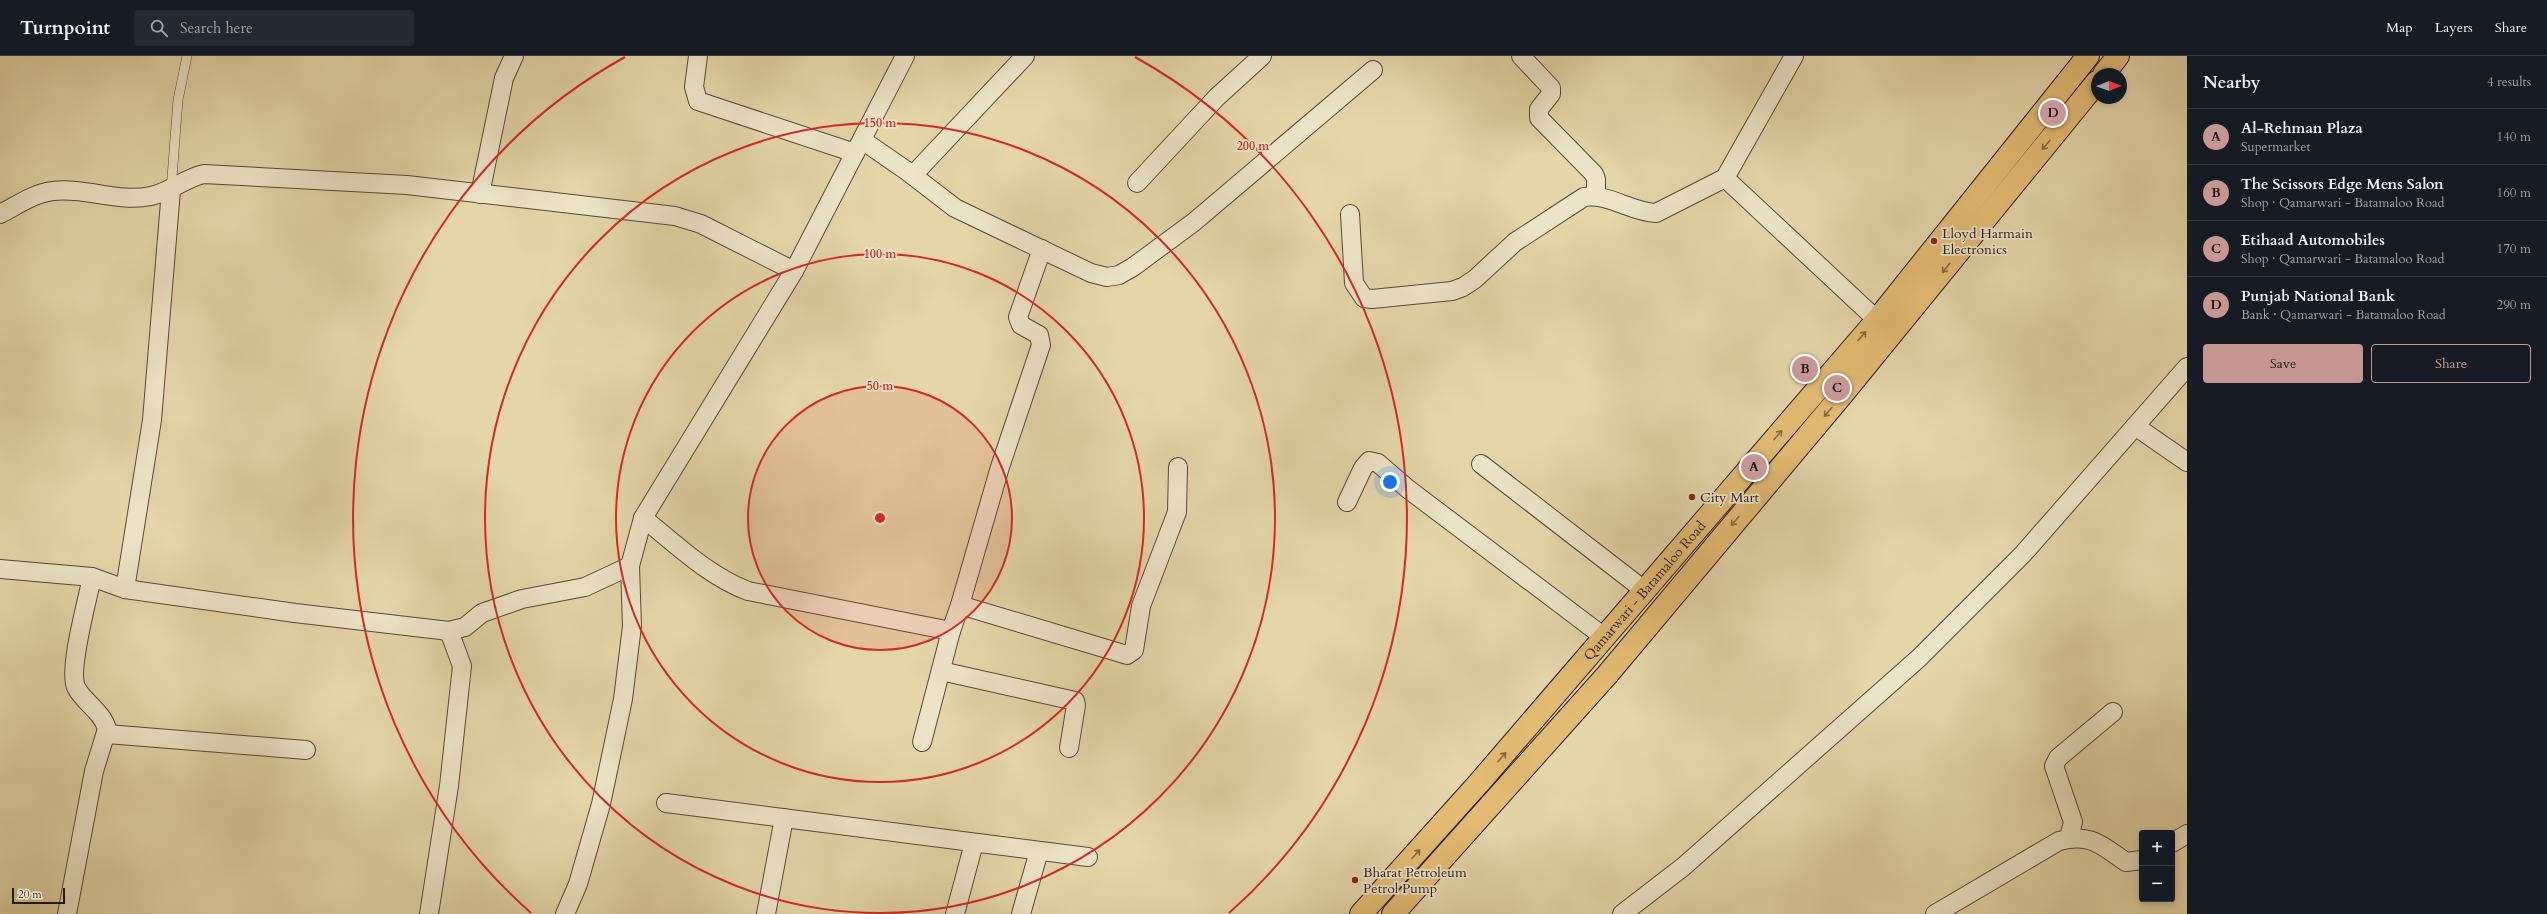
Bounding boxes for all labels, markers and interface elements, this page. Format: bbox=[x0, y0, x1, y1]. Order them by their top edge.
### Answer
search box bbox=[134, 10, 414, 46]
text: Turnpoint bbox=[20, 15, 110, 41]
icon: search bbox=[148, 17, 170, 39]
text: Search here bbox=[180, 18, 253, 38]
text: Map bbox=[2386, 18, 2413, 37]
text: Layers bbox=[2435, 18, 2473, 37]
text: Share bbox=[2495, 18, 2527, 37]
north arrow bbox=[2091, 68, 2127, 104]
text: Nearby bbox=[2203, 71, 2260, 94]
text: 4 results bbox=[2487, 73, 2531, 91]
pin: D bbox=[2040, 98, 2066, 128]
text: 150 m bbox=[864, 115, 897, 131]
text: Al-Rehman Plaza bbox=[2241, 118, 2363, 138]
text: A bbox=[2211, 128, 2221, 146]
text: 140 m bbox=[2497, 128, 2531, 146]
text: 200 m bbox=[1237, 138, 1270, 154]
text: Supermarket bbox=[2241, 138, 2311, 156]
one-way arrow bbox=[2041, 140, 2050, 151]
text: The Scissors Edge Mens Salon bbox=[2241, 174, 2444, 194]
text: B bbox=[2211, 184, 2221, 202]
text: 160 m bbox=[2497, 184, 2531, 202]
text: Shop · Qamarwari - Batamaloo Road bbox=[2241, 194, 2445, 212]
place label: Lloyd Harmain Electronics bbox=[1942, 224, 2033, 259]
text: Etihaad Automobiles bbox=[2241, 230, 2385, 250]
marker: Lloyd Harmain Electronics bbox=[1929, 236, 1939, 246]
text: C bbox=[2211, 240, 2221, 258]
text: 170 m bbox=[2497, 240, 2531, 258]
text: 100 m bbox=[864, 246, 897, 262]
text: Shop · Qamarwari - Batamaloo Road bbox=[2241, 250, 2445, 268]
one-way arrow bbox=[1941, 262, 1950, 273]
text: Punjab National Bank bbox=[2241, 286, 2395, 306]
text: D bbox=[2210, 296, 2222, 314]
text: 290 m bbox=[2497, 296, 2531, 314]
text: Bank · Qamarwari - Batamaloo Road bbox=[2241, 306, 2446, 324]
one-way arrow bbox=[1858, 331, 1867, 341]
button: Save bbox=[2203, 344, 2363, 383]
button: Share bbox=[2371, 344, 2531, 383]
pin: B bbox=[1792, 354, 1818, 384]
pin: C bbox=[1824, 373, 1850, 403]
text: 50 m bbox=[867, 378, 894, 394]
one-way arrow bbox=[1824, 406, 1833, 417]
one-way arrow bbox=[1773, 429, 1782, 440]
pin: A bbox=[1741, 452, 1767, 482]
your location bbox=[1380, 472, 1400, 492]
place label: City Mart bbox=[1700, 488, 1760, 507]
marker: City Mart bbox=[1687, 492, 1697, 502]
centre of rings bbox=[873, 511, 887, 525]
one-way arrow bbox=[1730, 516, 1739, 527]
street label: Qamarwari - Batamaloo Road bbox=[1579, 517, 1710, 665]
one-way arrow bbox=[1497, 751, 1506, 762]
map controls bbox=[2139, 830, 2175, 902]
button: + bbox=[2139, 830, 2175, 866]
one-way arrow bbox=[1411, 849, 1421, 859]
place label: Bharat Petroleum Petrol Pump bbox=[1363, 863, 1467, 898]
button: − bbox=[2139, 866, 2175, 902]
marker: Bharat Petroleum Petrol Pump bbox=[1350, 875, 1360, 885]
scale bar bbox=[12, 886, 65, 905]
text: 20 m bbox=[18, 887, 42, 902]

